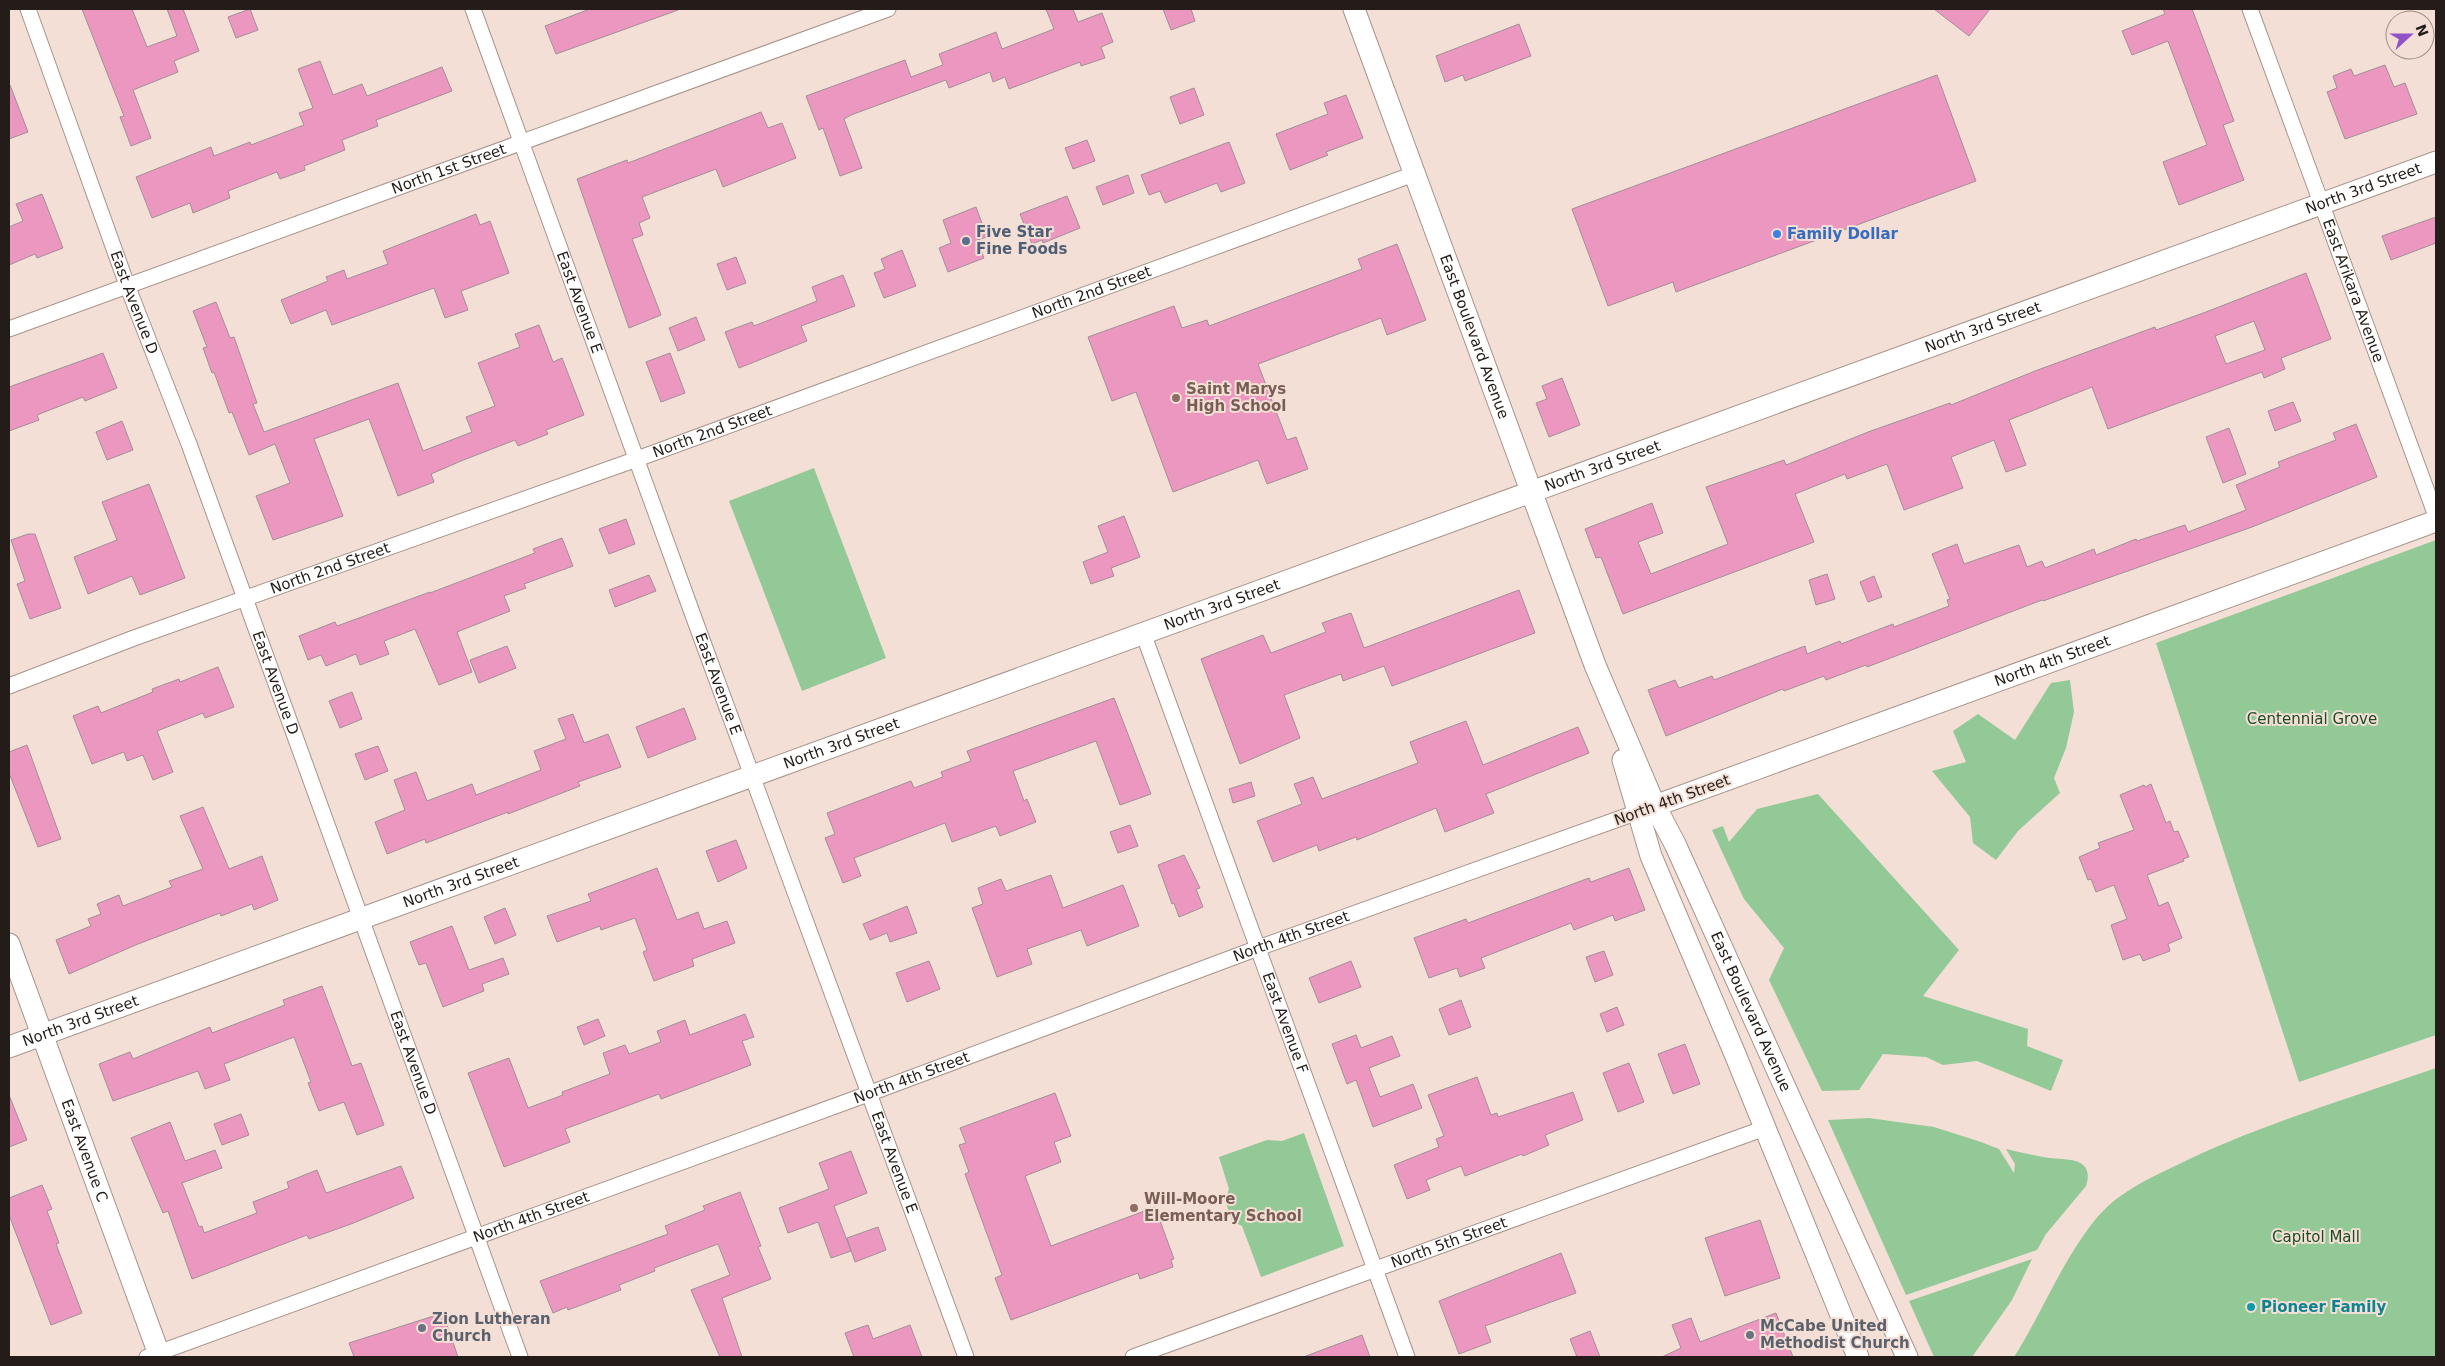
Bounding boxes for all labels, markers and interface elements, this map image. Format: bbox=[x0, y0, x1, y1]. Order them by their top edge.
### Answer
north arrow bbox=[2385, 10, 2435, 60]
text: N bbox=[2413, 22, 2432, 39]
street label: North 1st Street bbox=[389, 140, 509, 198]
street label: North 3rd Street bbox=[2303, 159, 2424, 218]
street label: East Arikara Avenue bbox=[2319, 216, 2388, 365]
place label: Five Star Fine Foods bbox=[976, 223, 1067, 258]
place label: Family Dollar bbox=[1787, 225, 1899, 243]
marker: Family Dollar bbox=[1771, 228, 1783, 240]
marker: Five Star Fine Foods bbox=[960, 235, 972, 247]
street label: East Avenue D bbox=[106, 248, 162, 357]
street label: East Avenue E bbox=[553, 249, 606, 356]
street label: East Boulevard Avenue bbox=[1436, 252, 1513, 421]
street label: North 2nd Street bbox=[1029, 262, 1154, 322]
street label: North 3rd Street bbox=[1922, 298, 2043, 357]
place label: Saint Marys High School bbox=[1186, 380, 1286, 415]
marker: Saint Marys High School bbox=[1170, 392, 1182, 404]
street label: North 2nd Street bbox=[650, 401, 775, 461]
street label: North 3rd Street bbox=[1542, 437, 1663, 495]
street label: North 2nd Street bbox=[268, 539, 392, 598]
street label: North 3rd Street bbox=[1161, 575, 1282, 634]
street label: East Avenue D bbox=[249, 628, 303, 737]
street label: East Avenue E bbox=[691, 630, 745, 737]
street label: North 4th Street bbox=[1992, 632, 2113, 690]
park label: Centennial Grove bbox=[2247, 710, 2377, 728]
street label: North 3rd Street bbox=[781, 714, 902, 773]
street label: North 4th Street bbox=[1612, 771, 1733, 829]
street label: North 3rd Street bbox=[400, 853, 521, 912]
street label: North 4th Street bbox=[1231, 907, 1352, 966]
street label: East Boulevard Avenue bbox=[1707, 929, 1795, 1094]
street label: East Avenue F bbox=[1258, 970, 1312, 1076]
street label: North 3rd Street bbox=[20, 992, 141, 1050]
street label: East Avenue D bbox=[386, 1008, 440, 1117]
street label: North 4th Street bbox=[851, 1048, 972, 1107]
street label: East Avenue C bbox=[58, 1097, 112, 1205]
street label: East Avenue E bbox=[867, 1109, 921, 1216]
street label: North 4th Street bbox=[471, 1187, 592, 1246]
place label: Will-Moore Elementary School bbox=[1144, 1190, 1302, 1225]
marker: Will-Moore Elementary School bbox=[1128, 1202, 1140, 1214]
street label: North 5th Street bbox=[1388, 1213, 1509, 1272]
park label: Capitol Mall bbox=[2272, 1228, 2360, 1246]
place label: Pioneer Family bbox=[2261, 1298, 2386, 1316]
marker: Pioneer Family bbox=[2245, 1301, 2257, 1313]
place label: Zion Lutheran Church bbox=[432, 1310, 551, 1345]
place label: McCabe United Methodist Church bbox=[1760, 1317, 1910, 1352]
marker: Zion Lutheran Church bbox=[416, 1322, 428, 1334]
marker: McCabe United Methodist Church bbox=[1744, 1329, 1756, 1341]

